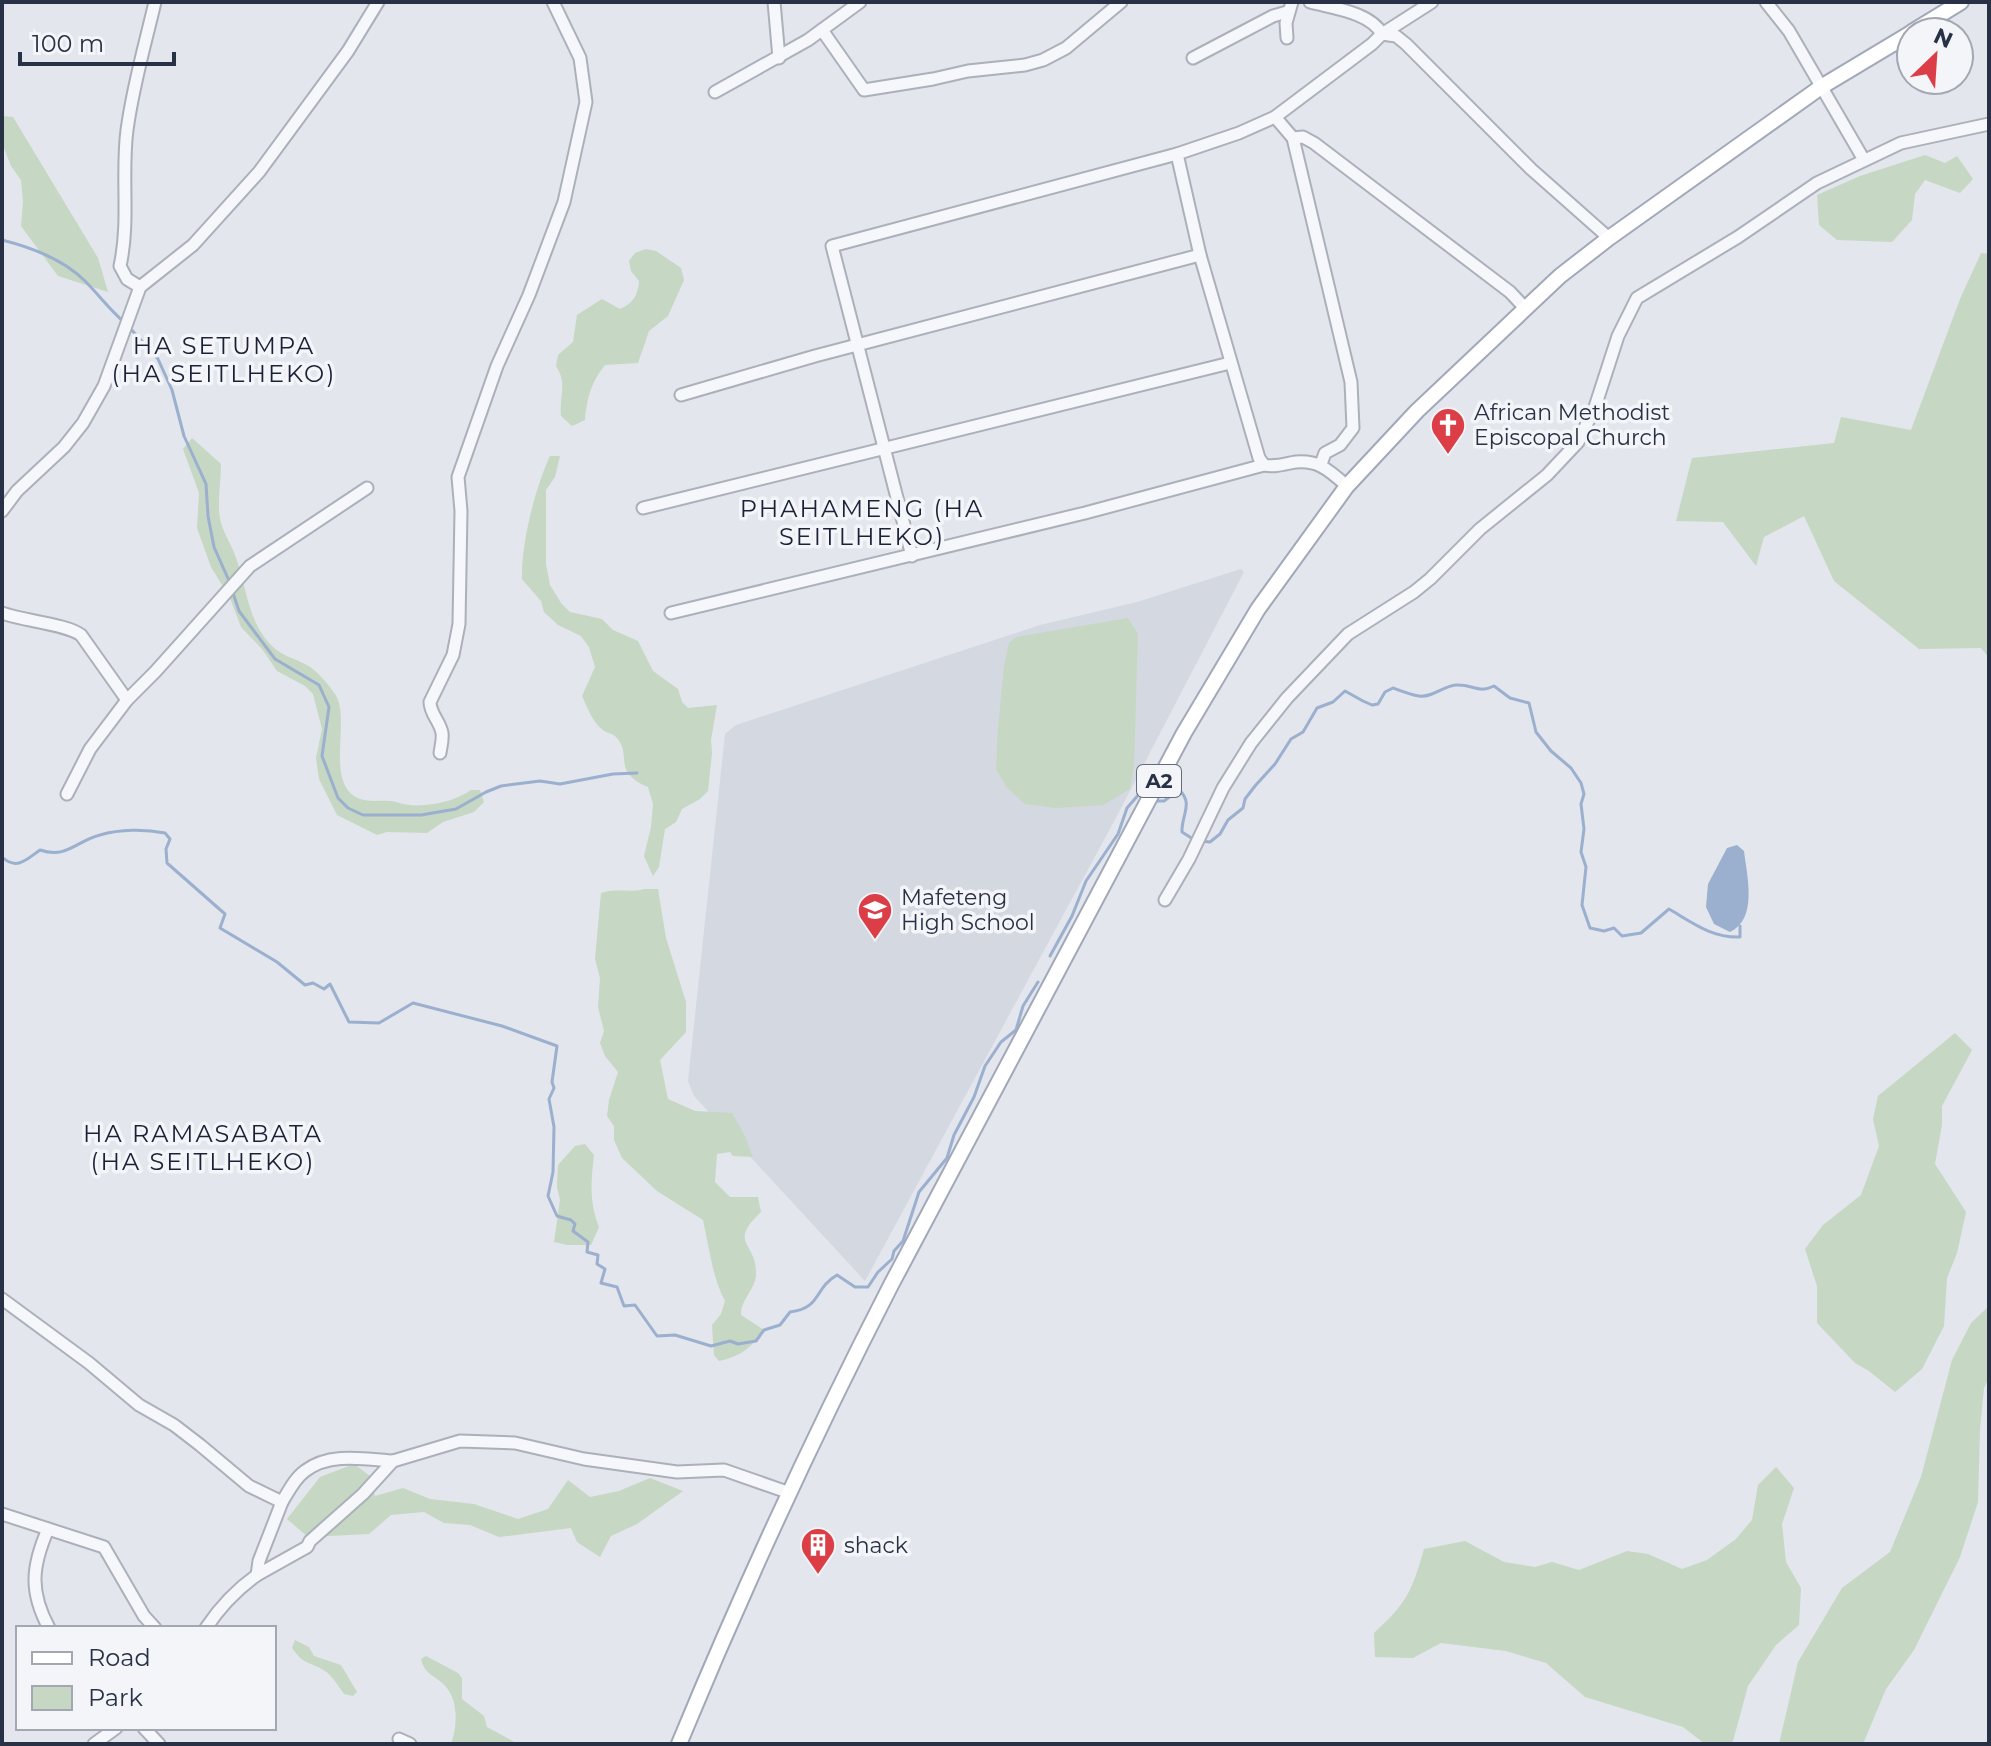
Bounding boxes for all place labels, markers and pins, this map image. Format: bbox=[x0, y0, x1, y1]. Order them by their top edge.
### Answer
place label: African Methodist Episcopal Church bbox=[1474, 399, 1670, 451]
church icon: African Methodist Episcopal Church bbox=[1429, 406, 1467, 456]
place label: Mafeteng High School bbox=[901, 884, 1035, 936]
school or university icon: Mafeteng High School bbox=[856, 891, 894, 941]
building icon: shack bbox=[799, 1526, 837, 1576]
place label: shack bbox=[844, 1532, 909, 1559]

